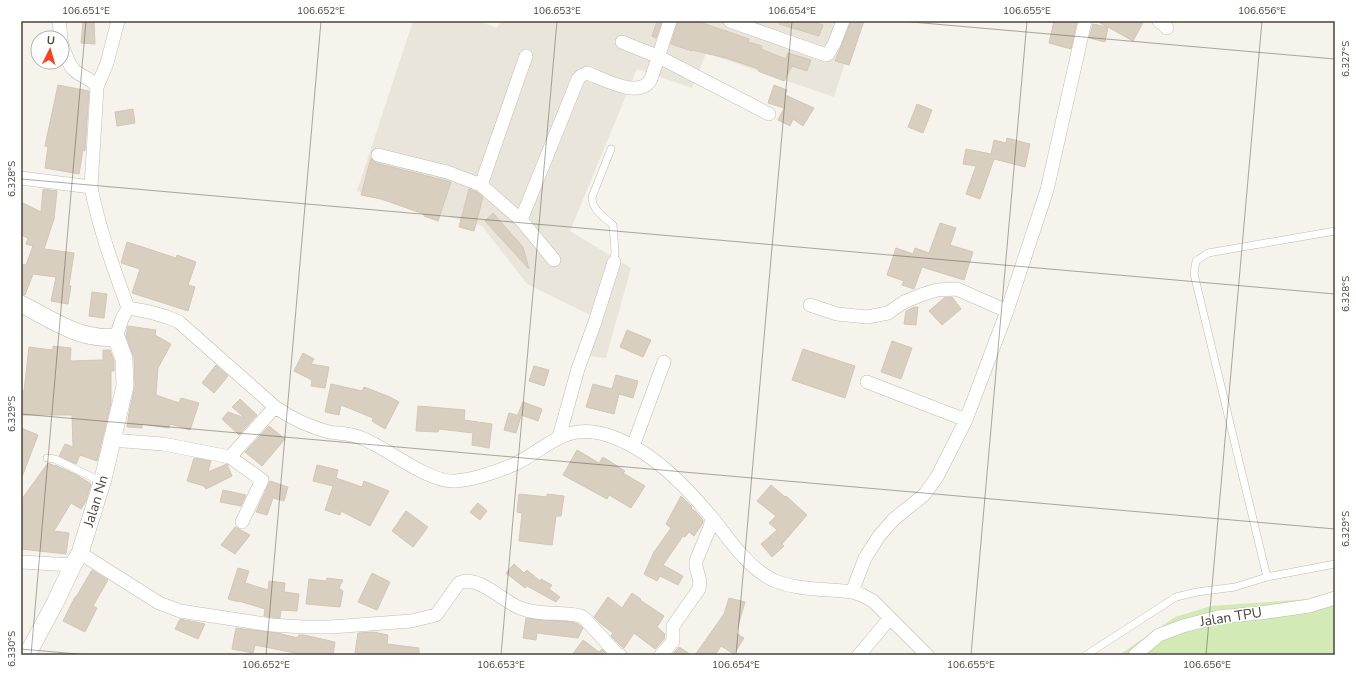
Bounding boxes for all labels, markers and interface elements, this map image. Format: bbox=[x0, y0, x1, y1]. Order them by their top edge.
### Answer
text: 106.651°E bbox=[62, 4, 110, 18]
text: 106.652°E bbox=[297, 4, 345, 18]
text: 106.653°E bbox=[533, 4, 581, 18]
text: 106.654°E bbox=[768, 4, 816, 18]
text: 106.655°E bbox=[1003, 4, 1051, 18]
text: 106.656°E bbox=[1238, 4, 1286, 18]
north arrow bbox=[30, 30, 70, 70]
text: U bbox=[46, 33, 56, 48]
text: 6.327°S bbox=[1339, 41, 1353, 77]
text: 6.328°S bbox=[5, 161, 19, 197]
text: 6.328°S bbox=[1339, 276, 1353, 312]
text: 6.329°S bbox=[5, 396, 19, 432]
street label: Jalan Nn bbox=[79, 473, 113, 530]
text: 6.329°S bbox=[1339, 511, 1353, 547]
street label: Jalan TPU bbox=[1198, 603, 1263, 631]
text: 6.330°S bbox=[5, 631, 19, 667]
text: 106.652°E bbox=[242, 658, 290, 672]
text: 106.653°E bbox=[477, 658, 525, 672]
text: 106.654°E bbox=[712, 658, 760, 672]
text: 106.655°E bbox=[947, 658, 995, 672]
text: 106.656°E bbox=[1183, 658, 1231, 672]

